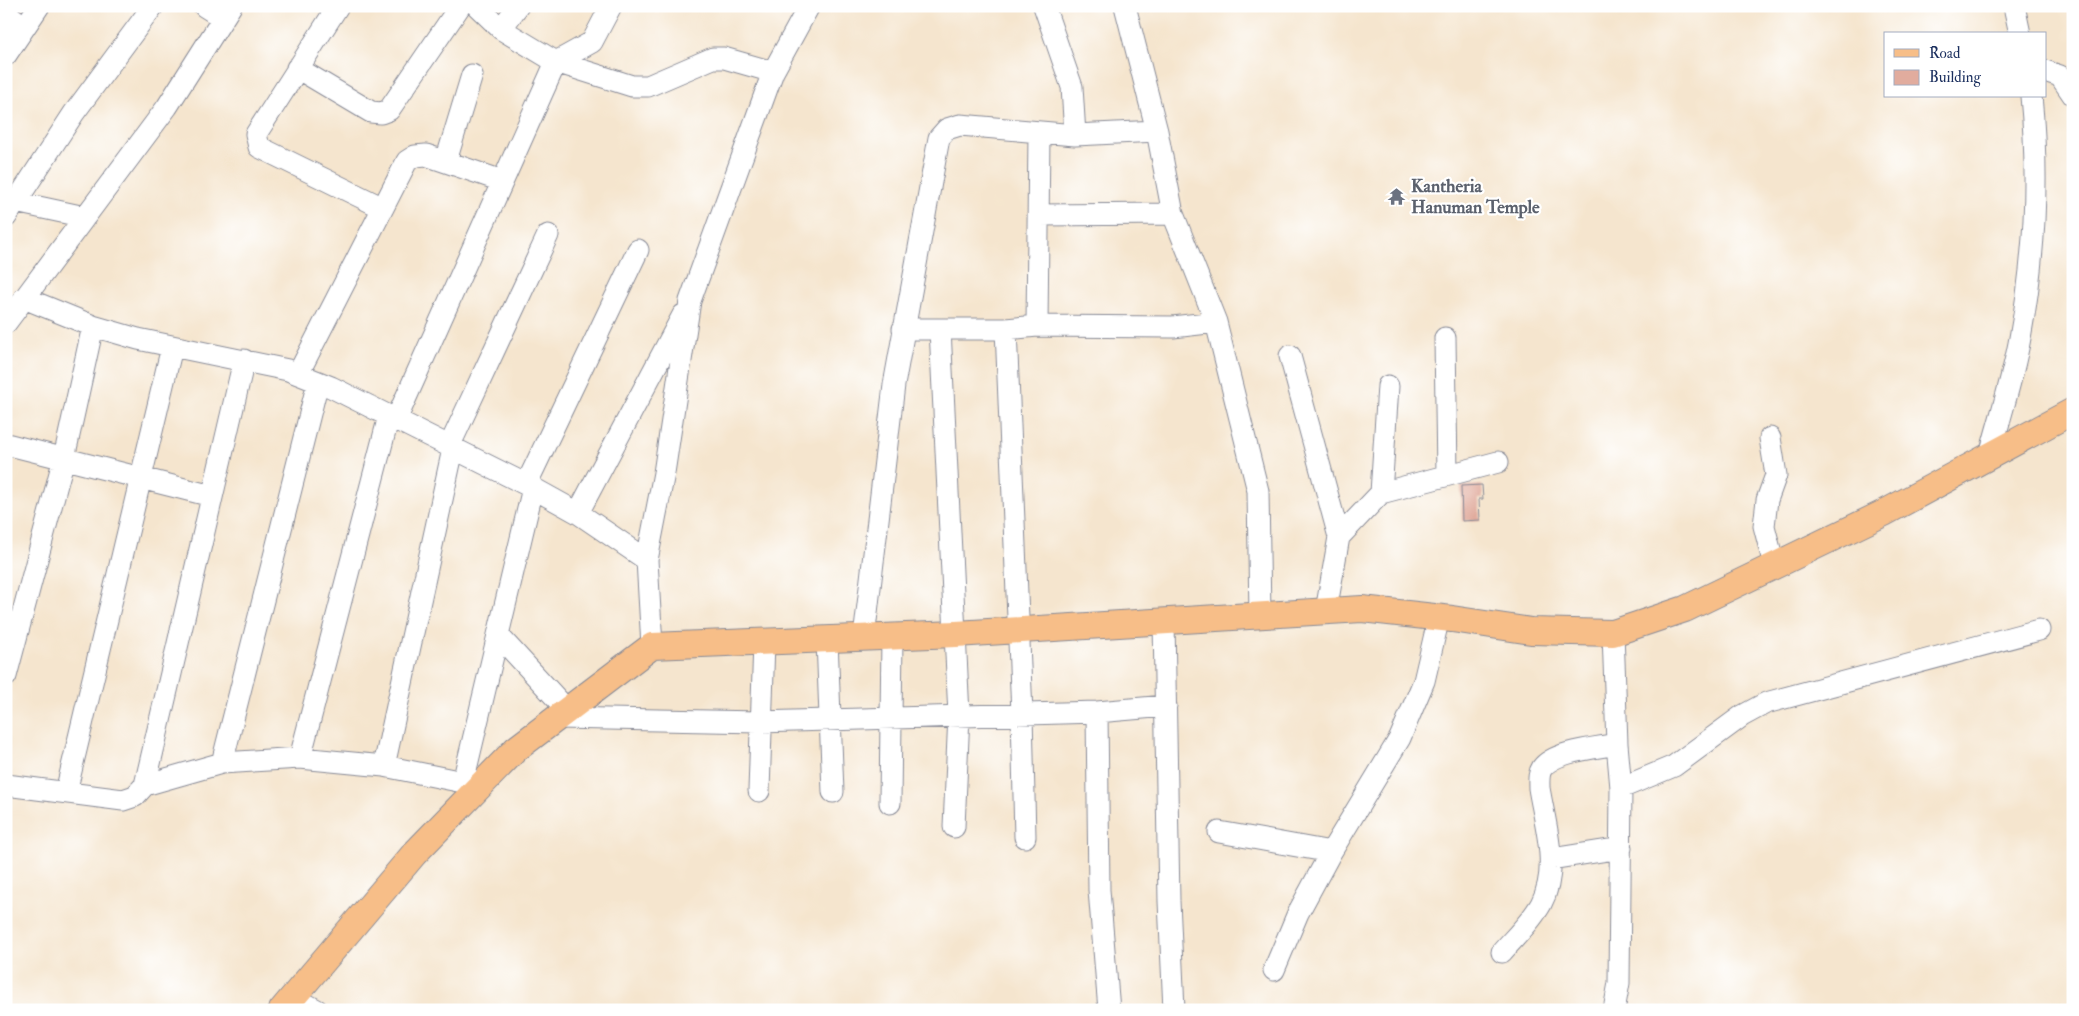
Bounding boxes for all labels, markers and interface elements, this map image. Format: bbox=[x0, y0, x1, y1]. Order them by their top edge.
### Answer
legend bbox=[1884, 32, 2046, 98]
text: Road bbox=[1929, 44, 1961, 63]
text: Building bbox=[1929, 68, 1981, 87]
place label: Kantheria Hanuman Temple bbox=[1411, 175, 1540, 219]
temple icon: Kantheria Hanuman Temple bbox=[1387, 186, 1407, 206]

